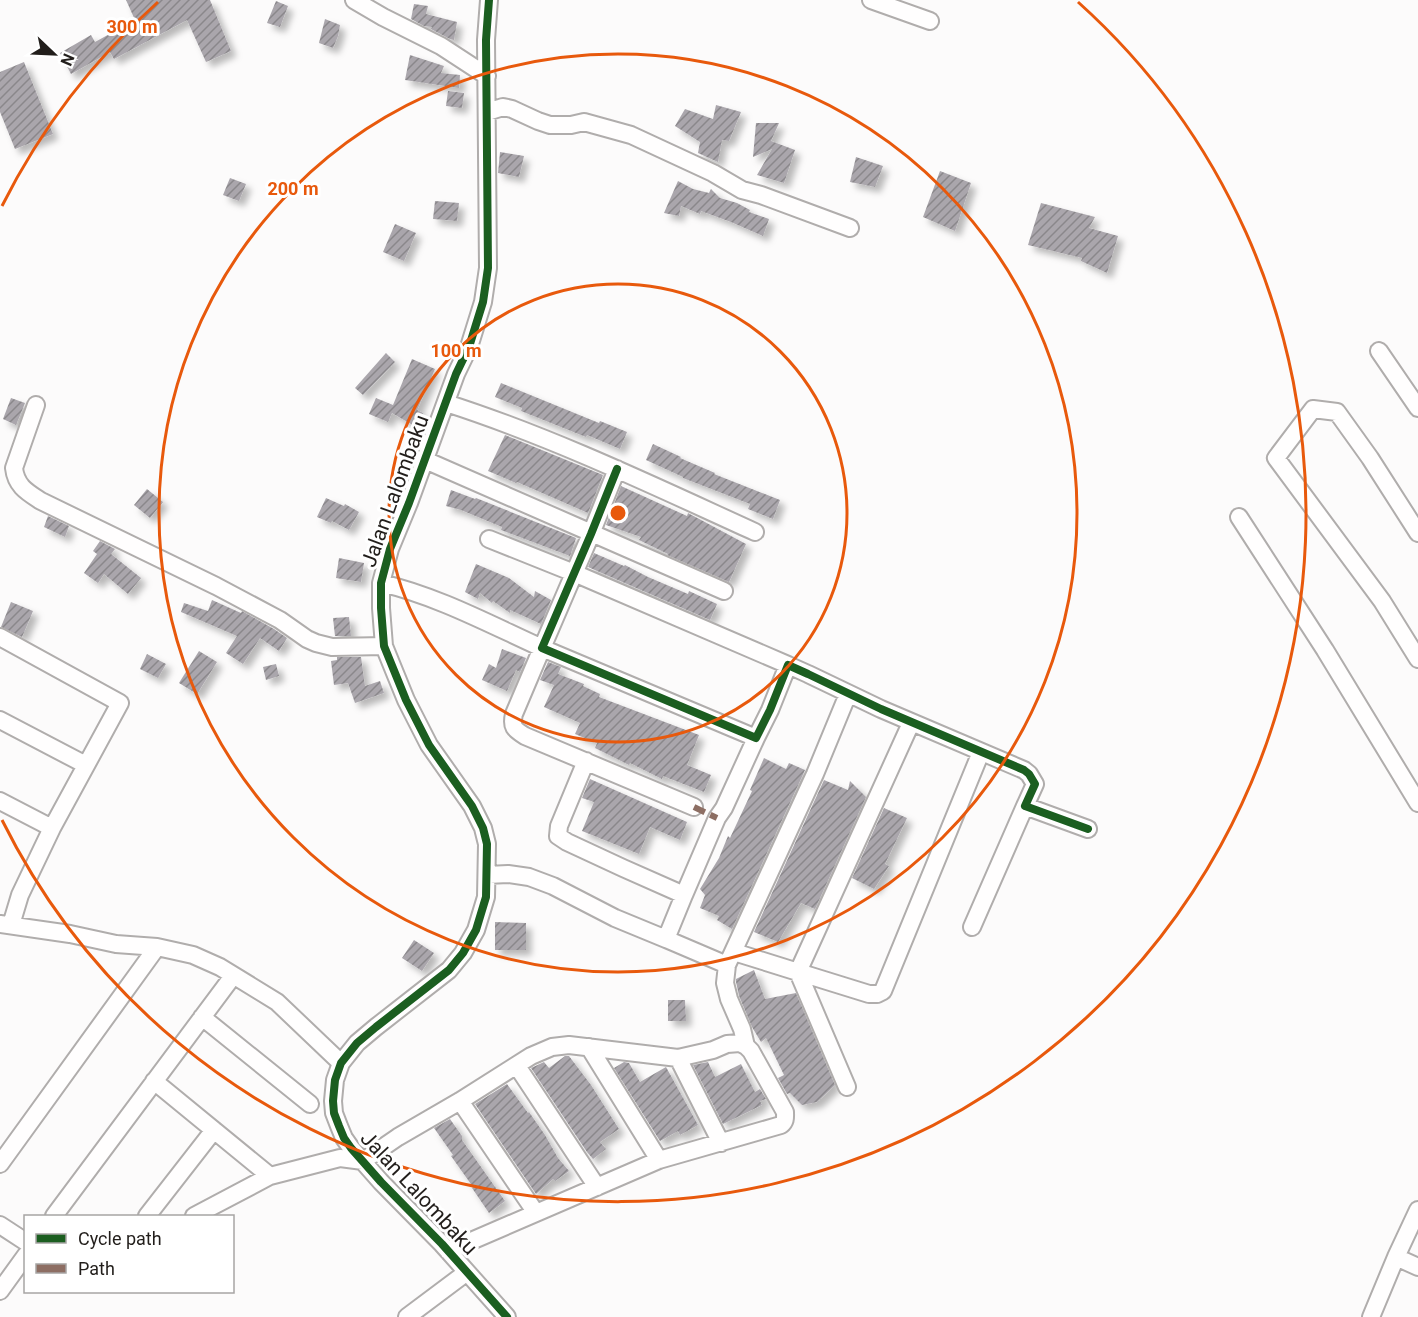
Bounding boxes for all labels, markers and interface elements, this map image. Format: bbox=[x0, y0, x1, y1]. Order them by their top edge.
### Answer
text: 300 m bbox=[106, 16, 158, 37]
north arrow bbox=[24, 24, 84, 84]
text: N bbox=[56, 51, 78, 69]
text: 200 m bbox=[267, 178, 319, 199]
text: 100 m bbox=[430, 340, 482, 361]
street label: Jalan Lalombaku bbox=[356, 412, 434, 570]
centre of rings bbox=[608, 503, 628, 523]
street label: Jalan Lalombaku bbox=[356, 1126, 482, 1260]
legend bbox=[24, 1215, 234, 1293]
text: Cycle path bbox=[78, 1228, 162, 1249]
text: Path bbox=[78, 1258, 115, 1279]

